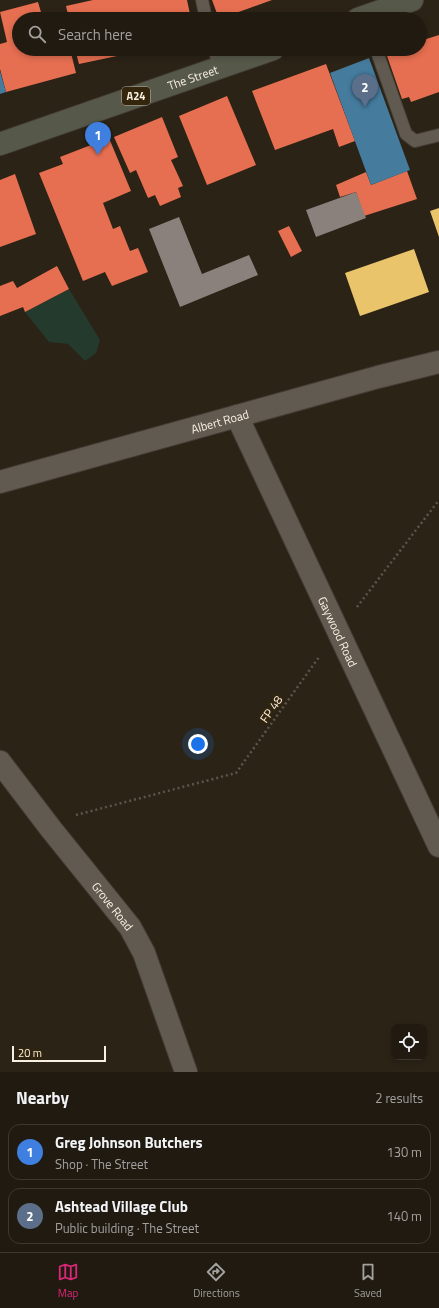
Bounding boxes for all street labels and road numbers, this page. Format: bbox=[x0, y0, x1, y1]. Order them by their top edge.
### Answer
street label: The Street bbox=[165, 59, 221, 95]
road number: A24 bbox=[122, 87, 150, 105]
street label: Albert Road bbox=[189, 404, 251, 438]
street label: Gaywood Road bbox=[313, 593, 363, 670]
street label: FP 48 bbox=[255, 691, 287, 727]
street label: Grove Road bbox=[87, 877, 139, 934]

